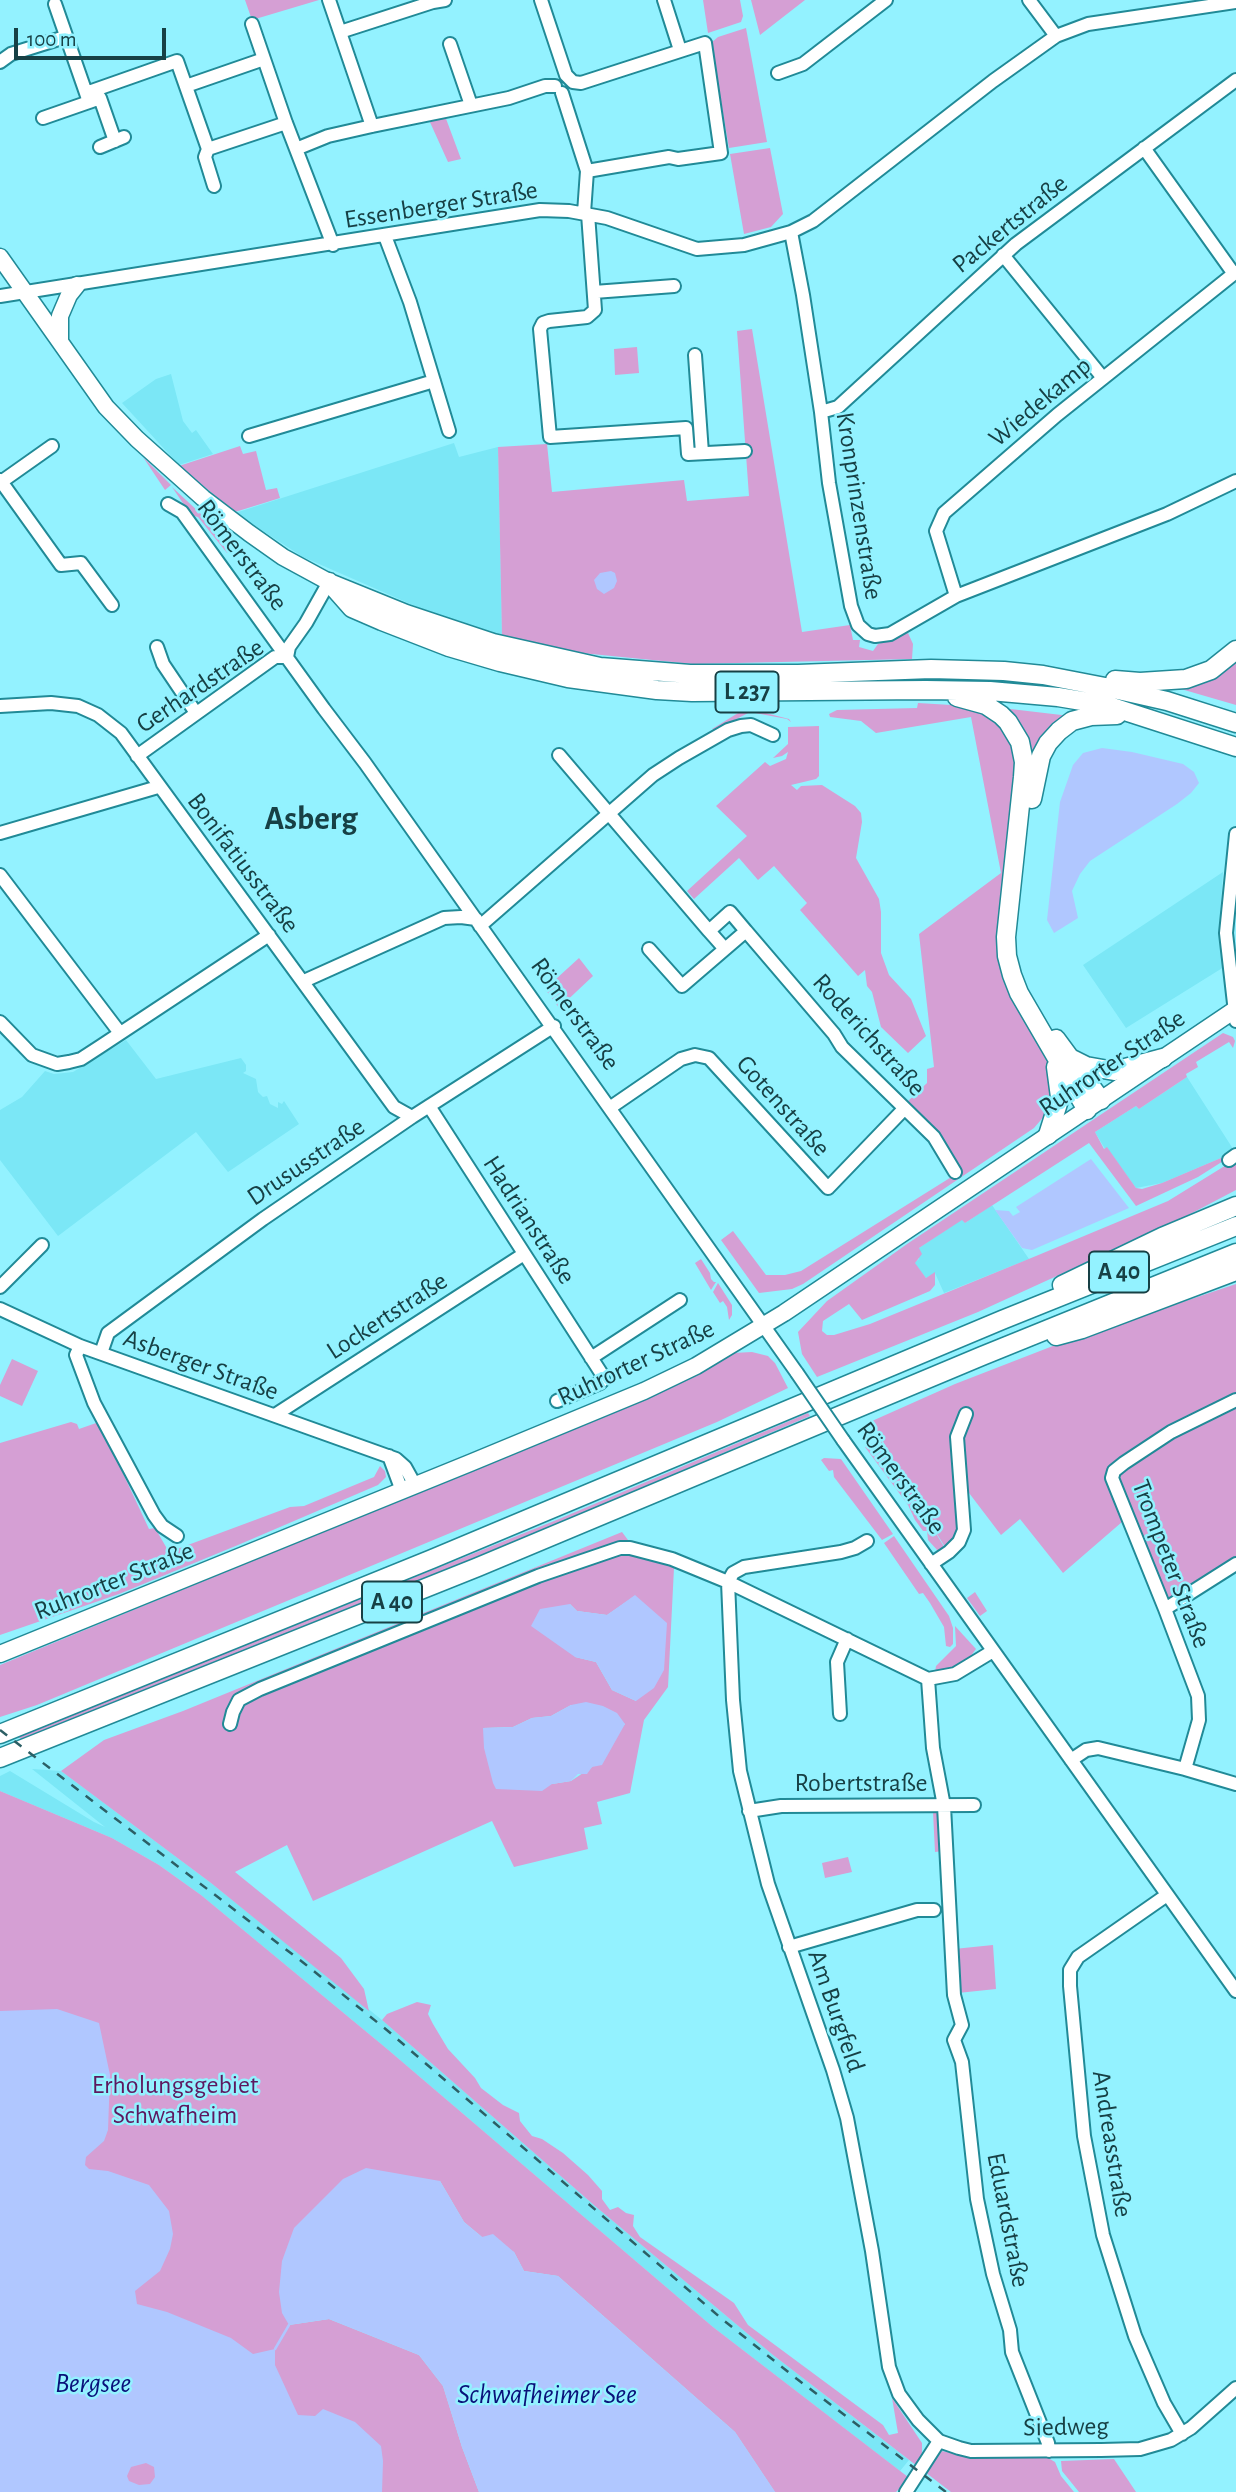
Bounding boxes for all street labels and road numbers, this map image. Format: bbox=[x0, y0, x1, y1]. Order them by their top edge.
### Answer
street label: Packertstraße bbox=[946, 168, 1074, 280]
street label: Essenberger Straße bbox=[342, 174, 540, 236]
street label: Wiedekamp bbox=[982, 350, 1098, 454]
street label: Kronprinzenstraße bbox=[829, 410, 889, 602]
street label: Römerstraße bbox=[190, 493, 294, 617]
street label: Gerhardstraße bbox=[130, 632, 270, 740]
road number: L 237 bbox=[716, 672, 778, 712]
street label: Bonifatiusstraße bbox=[180, 787, 306, 939]
street label: Römerstraße bbox=[524, 952, 626, 1076]
street label: Roderichstraße bbox=[806, 967, 932, 1103]
street label: Ruhrorter Straße bbox=[1033, 1003, 1191, 1123]
street label: Gotenstraße bbox=[729, 1049, 837, 1163]
street label: Drususstraße bbox=[241, 1111, 371, 1213]
street label: Hadrianstraße bbox=[476, 1150, 582, 1290]
road number: A 40 bbox=[1089, 1252, 1149, 1292]
street label: Lockertstraße bbox=[321, 1265, 453, 1367]
street label: Ruhrorter Straße bbox=[553, 1313, 719, 1413]
street label: Asberger Straße bbox=[119, 1322, 283, 1408]
street label: Römerstraße bbox=[850, 1416, 952, 1540]
street label: Trompeter Straße bbox=[1125, 1475, 1217, 1653]
street label: Ruhrorter Straße bbox=[30, 1535, 198, 1627]
road number: A 40 bbox=[362, 1582, 422, 1622]
street label: Robertstraße bbox=[795, 1767, 927, 1799]
street label: Am Burgfeld bbox=[801, 1946, 871, 2076]
street label: Andreasstraße bbox=[1085, 2068, 1139, 2220]
street label: Eduardstraße bbox=[980, 2150, 1036, 2290]
street label: Siedweg bbox=[1023, 2411, 1109, 2443]

